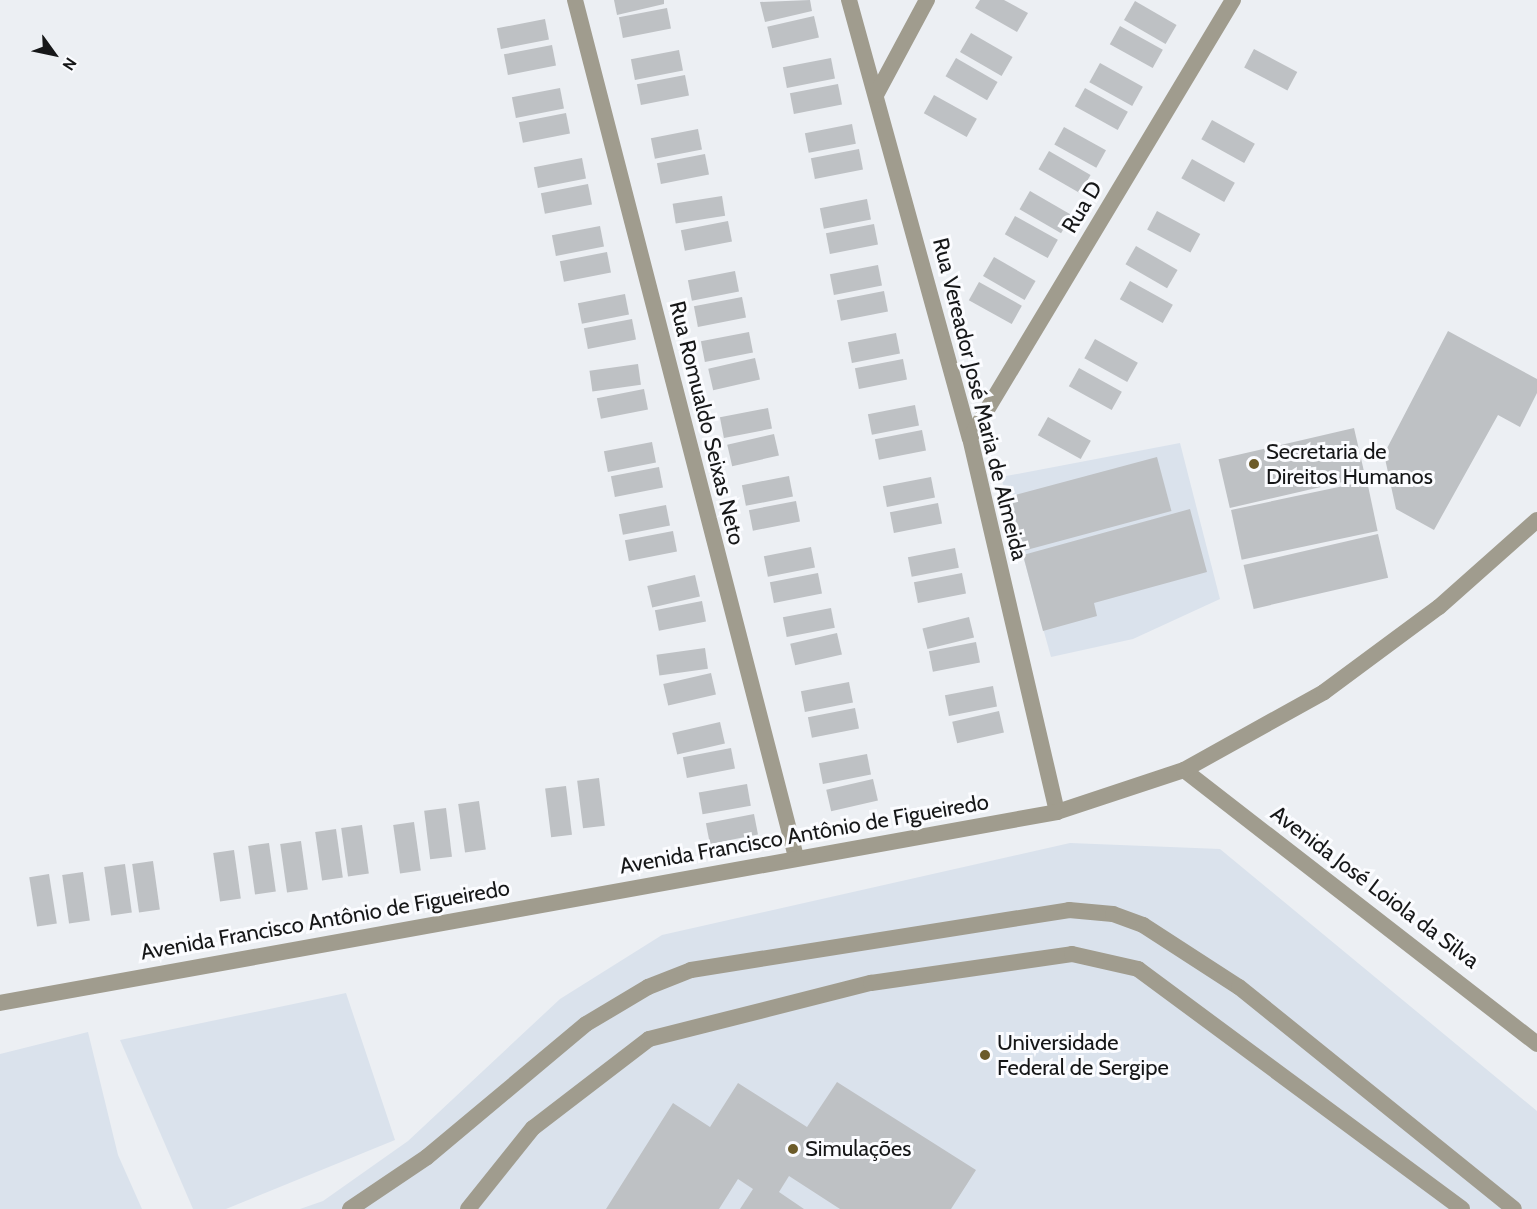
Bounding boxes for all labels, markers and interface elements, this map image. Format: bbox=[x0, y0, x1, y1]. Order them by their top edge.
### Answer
north arrow bbox=[24, 24, 84, 84]
text: N bbox=[58, 54, 81, 74]
street label: Rua D bbox=[1056, 176, 1108, 238]
street label: Rua Vereador José Maria de Almeida bbox=[927, 235, 1033, 563]
street label: Rua Romualdo Seixas Neto bbox=[664, 298, 750, 548]
place label: Secretaria de Direitos Humanos bbox=[1266, 438, 1433, 490]
marker: Secretaria de Direitos Humanos bbox=[1247, 457, 1261, 471]
street label: Avenida Francisco Antônio de Figueiredo bbox=[617, 788, 991, 880]
street label: Avenida José Loiola da Silva bbox=[1266, 800, 1484, 974]
street label: Avenida Francisco Antônio de Figueiredo bbox=[138, 874, 512, 966]
place label: Universidade Federal de Sergipe bbox=[997, 1029, 1169, 1080]
marker: Universidade Federal de Sergipe bbox=[978, 1048, 992, 1062]
place label: Simulações bbox=[805, 1136, 911, 1162]
marker: Simulações bbox=[786, 1142, 800, 1156]

